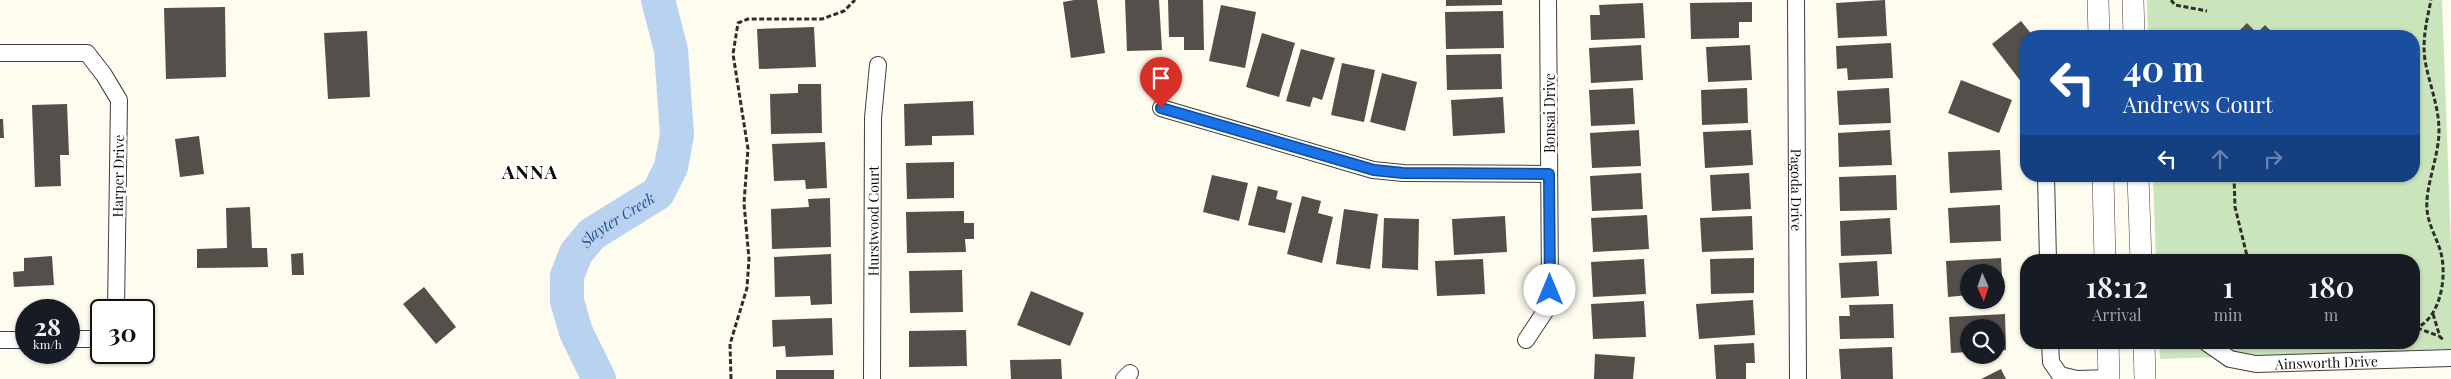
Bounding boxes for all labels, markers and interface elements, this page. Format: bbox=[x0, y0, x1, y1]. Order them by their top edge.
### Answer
text: 40 m bbox=[2123, 44, 2204, 91]
icon: left bbox=[2040, 50, 2105, 115]
pin bbox=[1140, 57, 1182, 108]
icon: arrive bbox=[1147, 64, 1175, 92]
street label: Bonsai Drive bbox=[1540, 73, 1559, 153]
text: Andrews Court bbox=[2123, 89, 2273, 119]
street label: Harper Drive bbox=[108, 135, 128, 217]
icon: left bbox=[2153, 145, 2181, 173]
icon: ahead bbox=[2206, 145, 2234, 173]
icon: right bbox=[2259, 145, 2287, 173]
street label: Pagoda Drive bbox=[1787, 149, 1807, 231]
district label: ANNA bbox=[501, 158, 558, 184]
street label: Hurstwood Court bbox=[863, 165, 882, 276]
water label: Slayter Creek bbox=[575, 187, 659, 252]
position arrow bbox=[1523, 263, 1575, 315]
north arrow bbox=[1960, 264, 2005, 309]
map controls bbox=[1960, 264, 2005, 364]
text: 18:12 bbox=[2085, 266, 2148, 306]
text: 1 bbox=[2222, 266, 2234, 306]
text: 180 bbox=[2308, 266, 2354, 306]
speed limit sign: 30 bbox=[90, 299, 155, 364]
text: Arrival bbox=[2092, 304, 2142, 325]
text: min bbox=[2214, 304, 2242, 325]
text: m bbox=[2324, 304, 2338, 325]
text: 28 bbox=[34, 309, 61, 342]
button: search bbox=[1960, 319, 2005, 364]
text: km/h bbox=[33, 336, 62, 352]
street label: Ainsworth Drive bbox=[2274, 351, 2378, 373]

